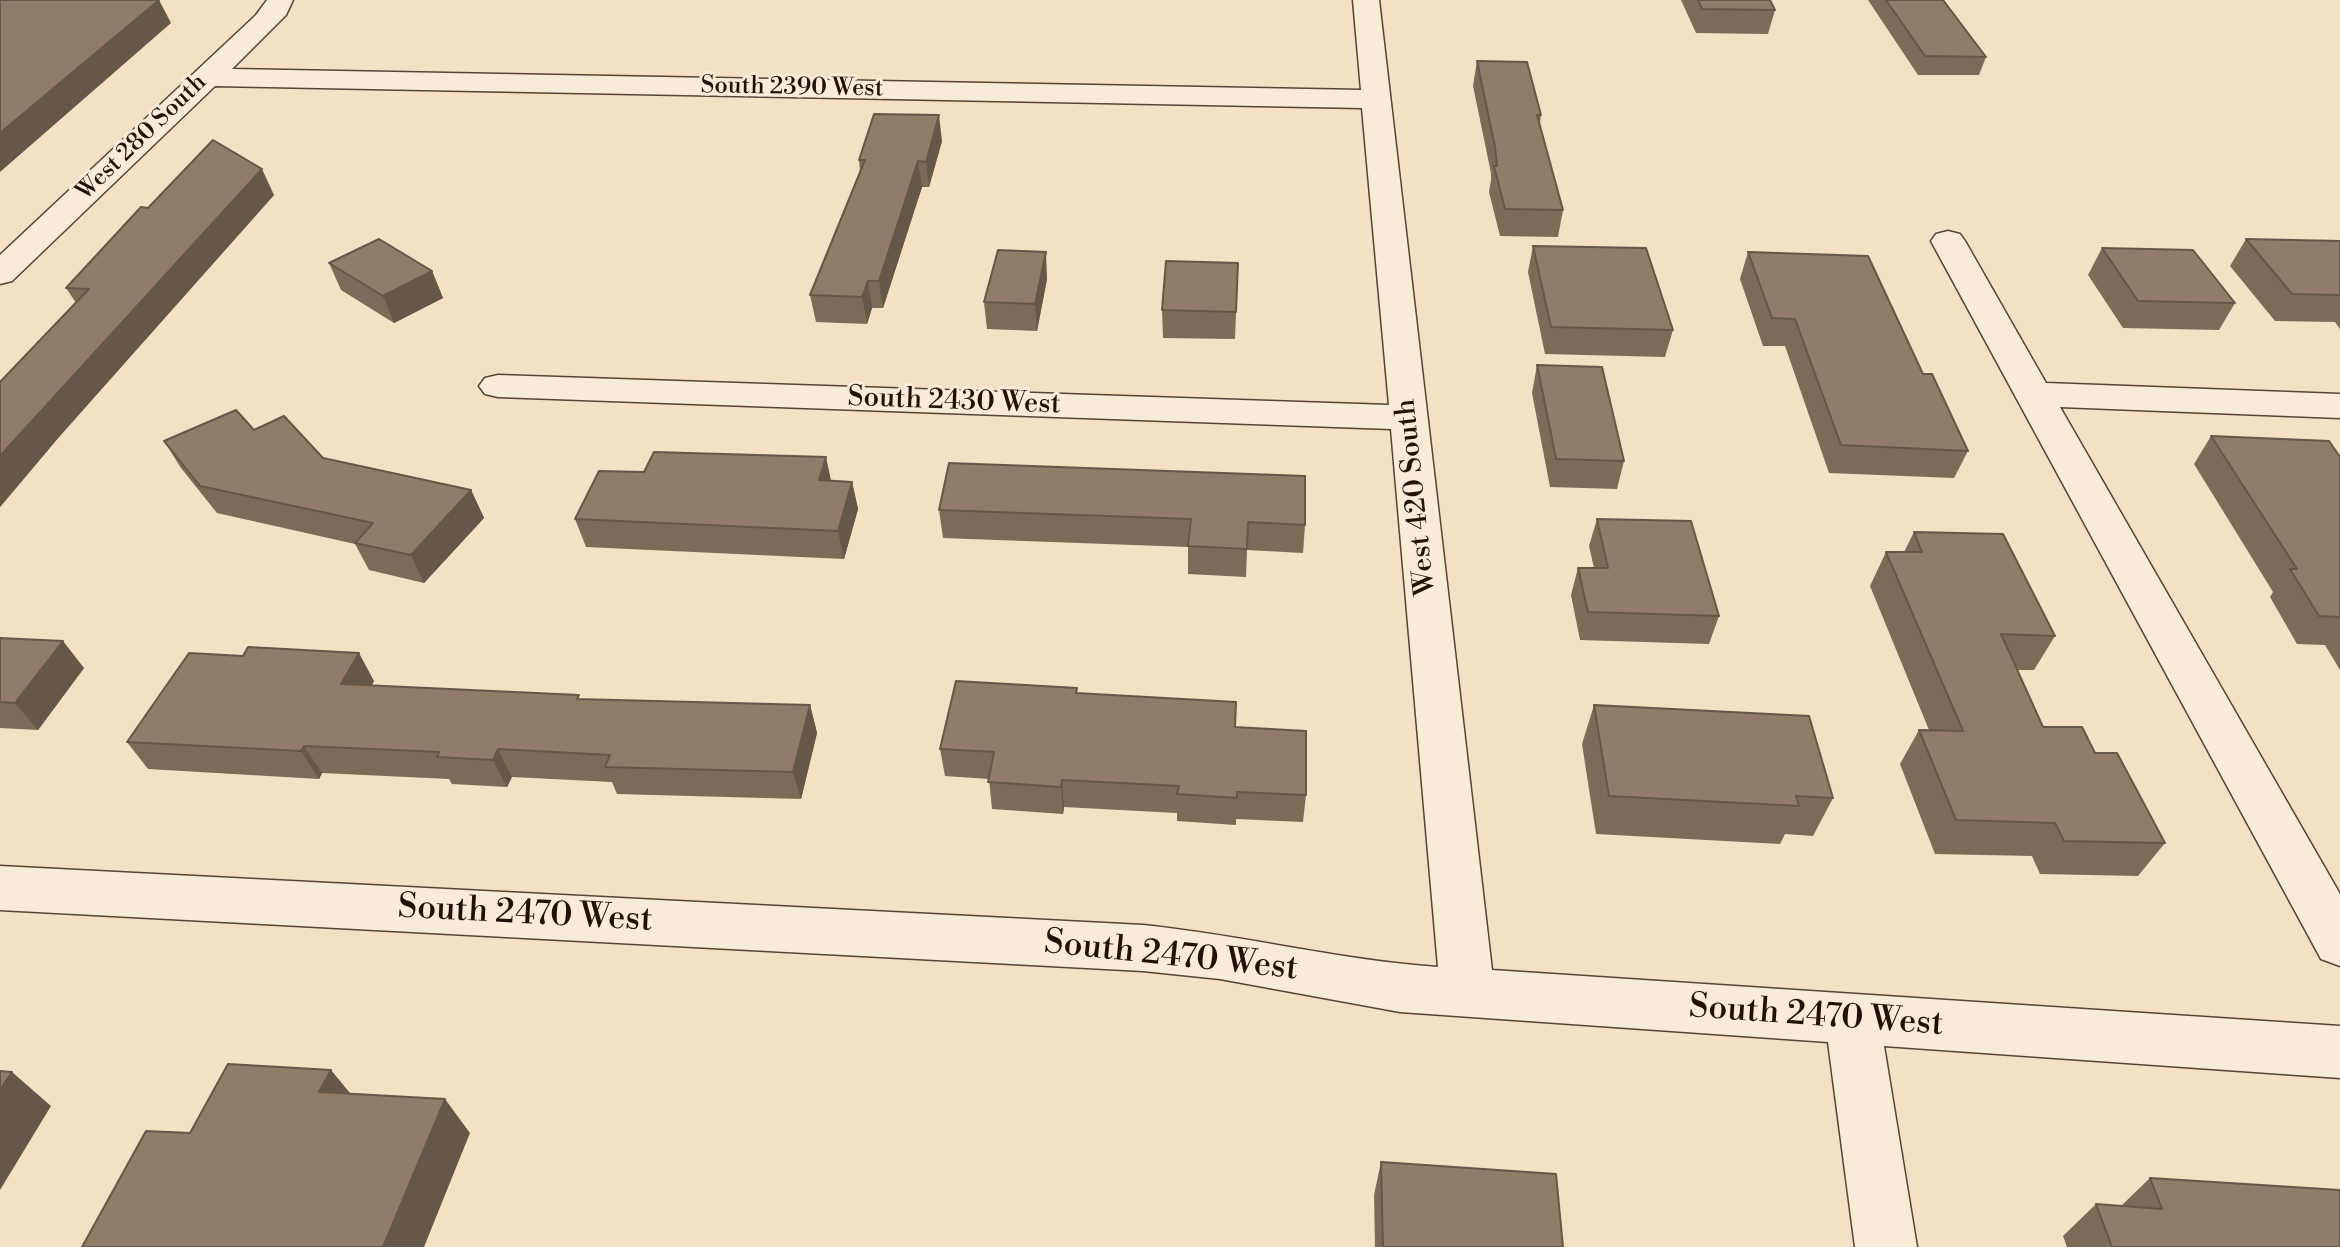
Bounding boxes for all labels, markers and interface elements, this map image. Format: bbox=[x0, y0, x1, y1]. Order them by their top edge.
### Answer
street label: West 280 South bbox=[71, 69, 213, 207]
street label: South 2390 West bbox=[700, 72, 884, 104]
street label: South 2430 West bbox=[847, 381, 1061, 423]
street label: West 420 South bbox=[1390, 397, 1444, 597]
street label: South 2470 West bbox=[397, 888, 653, 942]
street label: South 2470 West bbox=[1042, 923, 1300, 991]
street label: South 2470 West bbox=[1687, 988, 1945, 1046]

